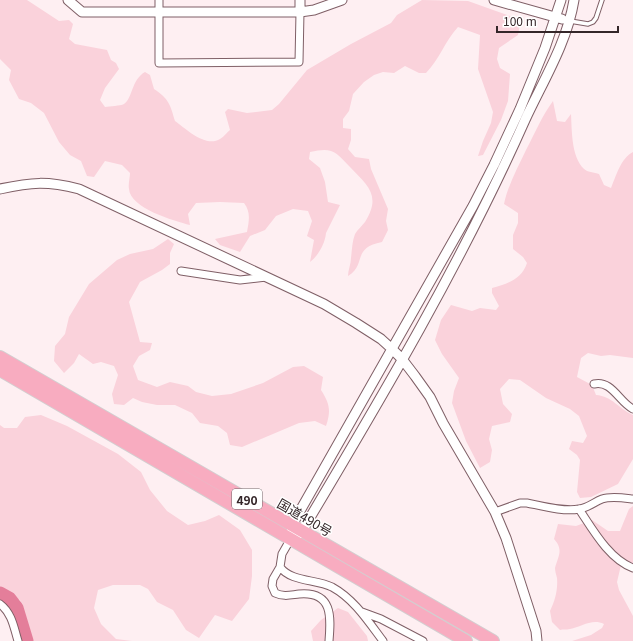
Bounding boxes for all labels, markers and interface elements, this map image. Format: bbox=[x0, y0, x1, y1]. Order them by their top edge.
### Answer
scale bar bbox=[497, 8, 618, 34]
text: 100 m bbox=[503, 12, 537, 29]
road number: 490 bbox=[232, 489, 262, 509]
street label: 国道490号 bbox=[274, 494, 336, 540]

